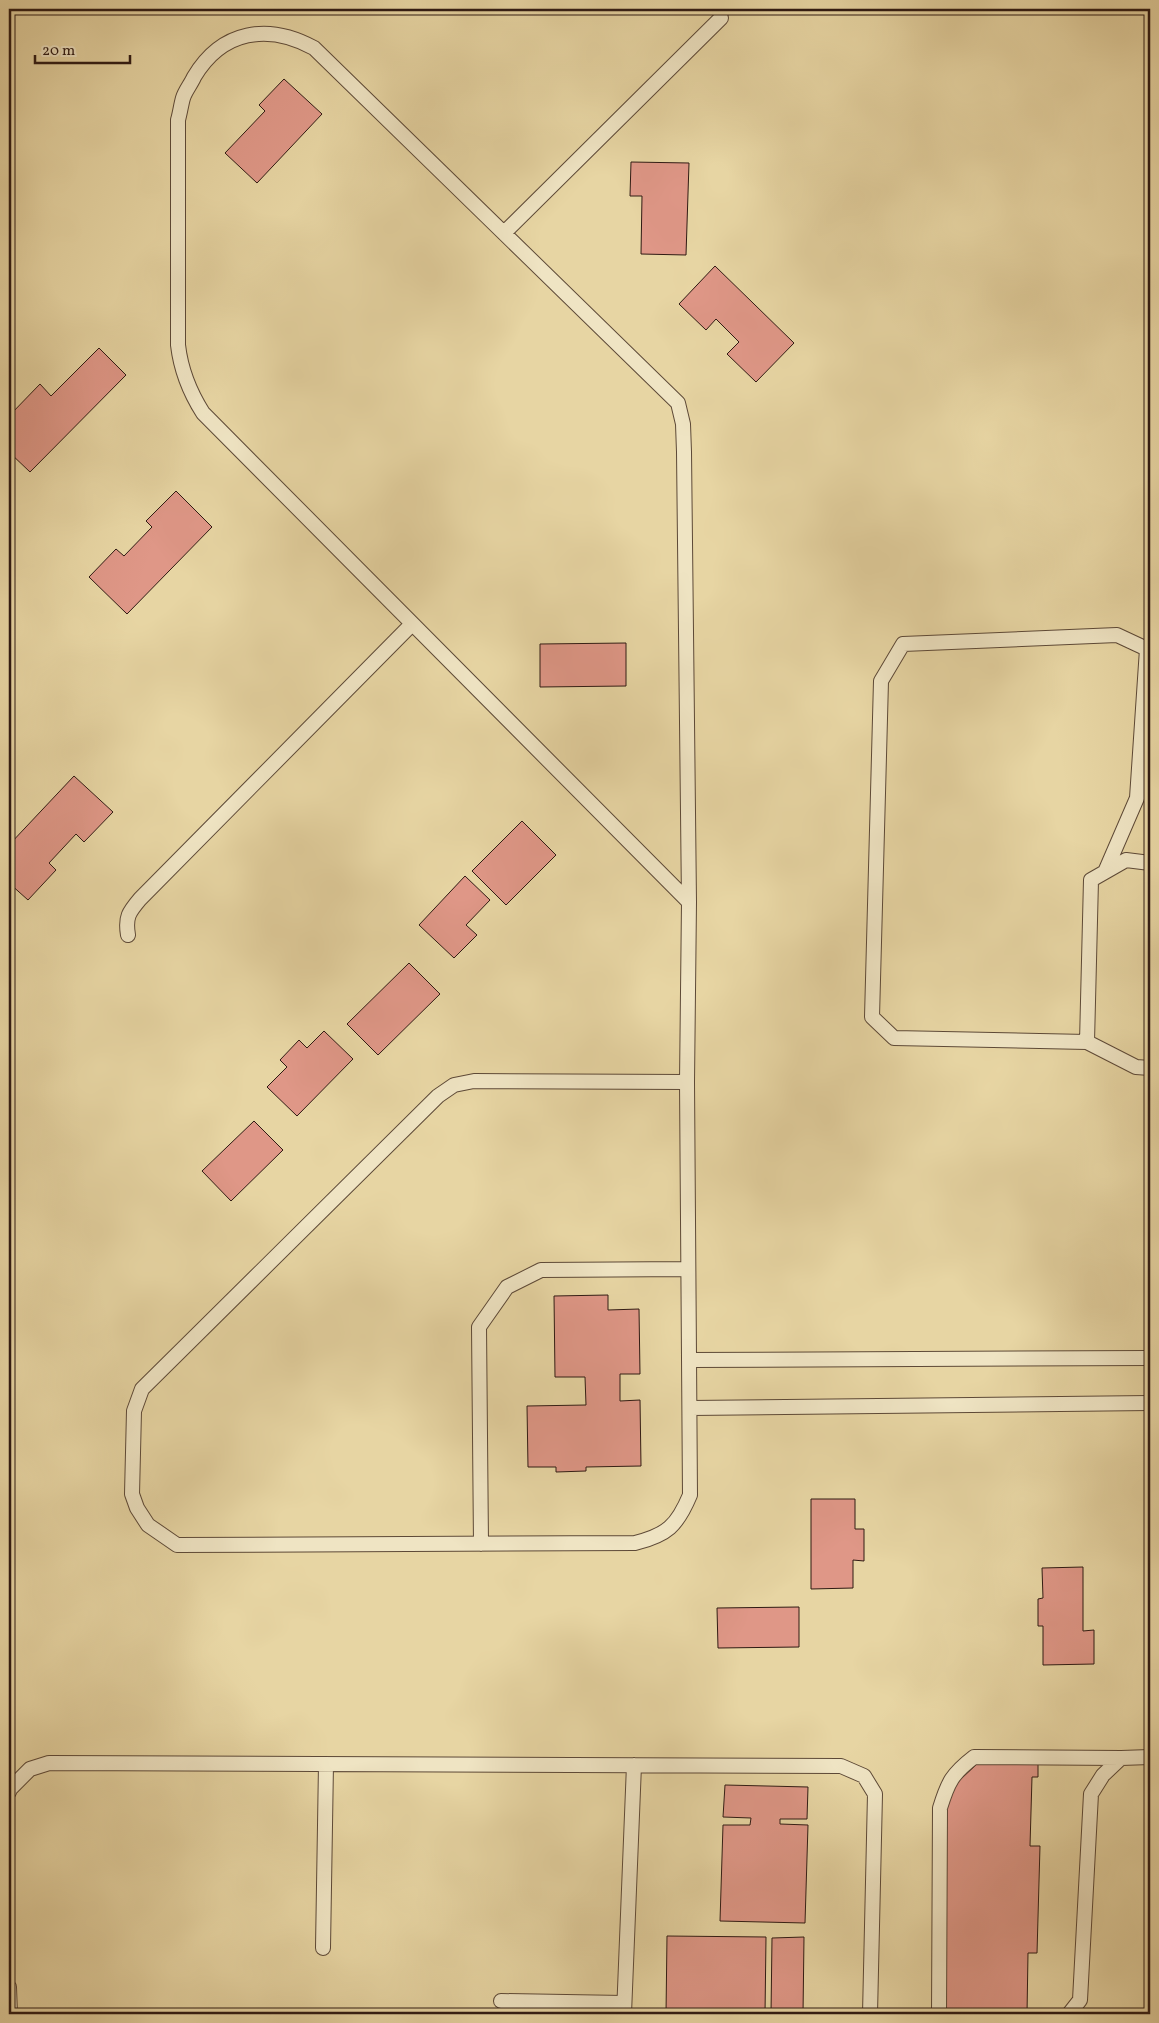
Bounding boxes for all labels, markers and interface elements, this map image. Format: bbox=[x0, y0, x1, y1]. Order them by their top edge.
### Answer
scale bar bbox=[35, 32, 130, 64]
text: 20 m bbox=[42, 41, 75, 62]

